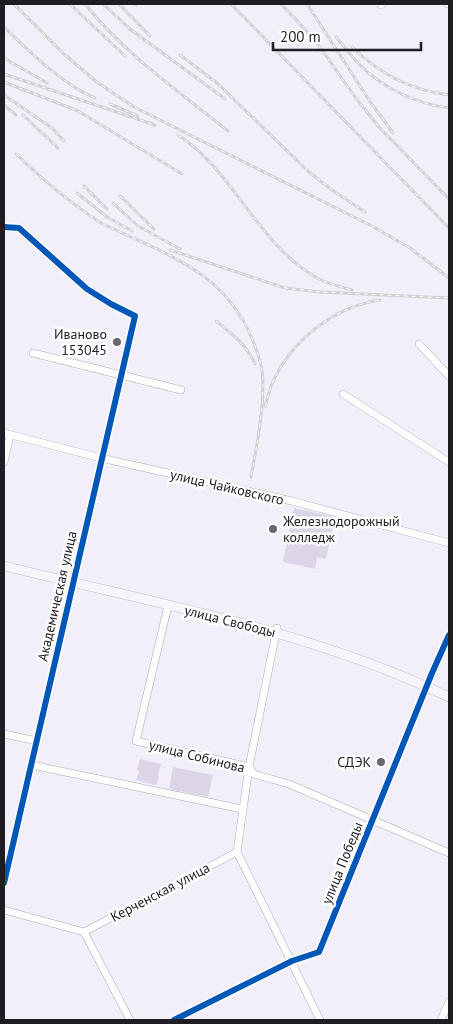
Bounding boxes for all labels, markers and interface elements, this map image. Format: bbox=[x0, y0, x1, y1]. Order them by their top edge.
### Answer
scale bar bbox=[273, 20, 420, 52]
text: 200 m bbox=[280, 27, 321, 46]
place label: Иваново 153045 bbox=[54, 325, 107, 359]
marker: Иваново 153045 bbox=[111, 336, 123, 348]
street label: улица Чайковского bbox=[168, 465, 286, 509]
place label: Железнодорожный колледж bbox=[282, 512, 400, 546]
marker: Железнодорожный колледж bbox=[267, 523, 279, 535]
street label: Академическая улица bbox=[33, 529, 81, 663]
street label: улица Свободы bbox=[182, 601, 278, 641]
street label: улица Собинова bbox=[147, 735, 247, 777]
place label: СДЭК bbox=[337, 753, 371, 771]
marker: СДЭК bbox=[375, 756, 387, 768]
street label: улица Победы bbox=[317, 819, 367, 907]
street label: Керченская улица bbox=[107, 858, 213, 926]

